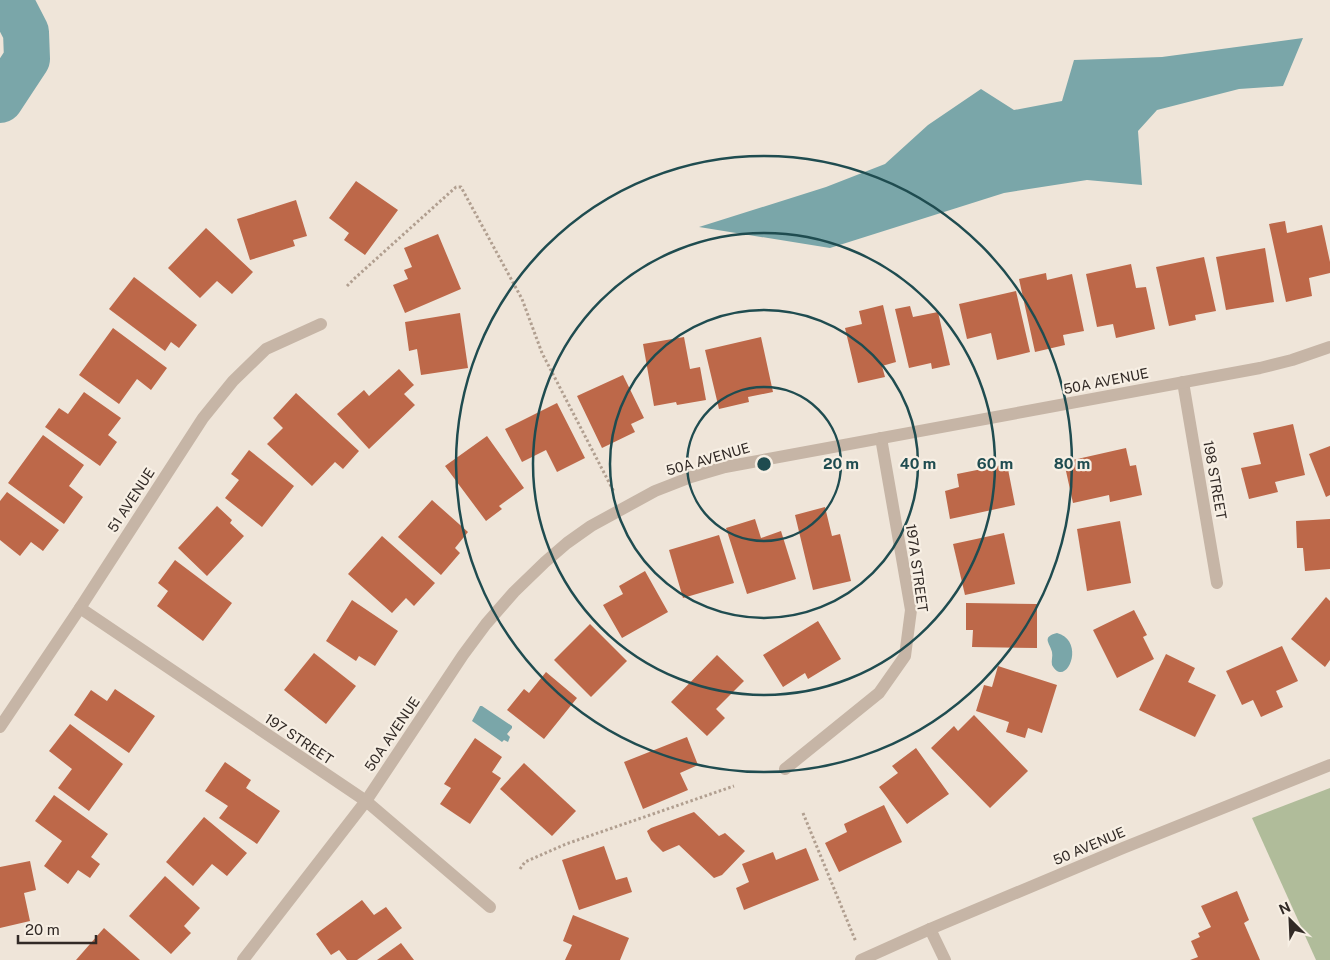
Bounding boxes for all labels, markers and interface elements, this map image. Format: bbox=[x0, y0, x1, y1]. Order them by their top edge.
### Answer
street label: 50A AVENUE bbox=[1062, 365, 1150, 397]
street label: 50A AVENUE bbox=[664, 439, 752, 479]
street label: 198 STREET bbox=[1200, 439, 1230, 521]
centre of rings bbox=[755, 455, 773, 473]
text: 20 m bbox=[823, 455, 859, 472]
text: 40 m bbox=[900, 455, 936, 472]
text: 60 m bbox=[977, 455, 1013, 472]
text: 80 m bbox=[1054, 455, 1090, 472]
street label: 51 AVENUE bbox=[104, 465, 158, 535]
street label: 197A STREET bbox=[903, 523, 931, 613]
street label: 50A AVENUE bbox=[361, 694, 423, 774]
street label: 197 STREET bbox=[262, 710, 336, 768]
street label: 50 AVENUE bbox=[1051, 824, 1127, 868]
north arrow bbox=[1265, 895, 1315, 945]
text: N bbox=[1276, 899, 1293, 918]
scale bar bbox=[18, 912, 95, 944]
text: 20 m bbox=[25, 921, 60, 938]

